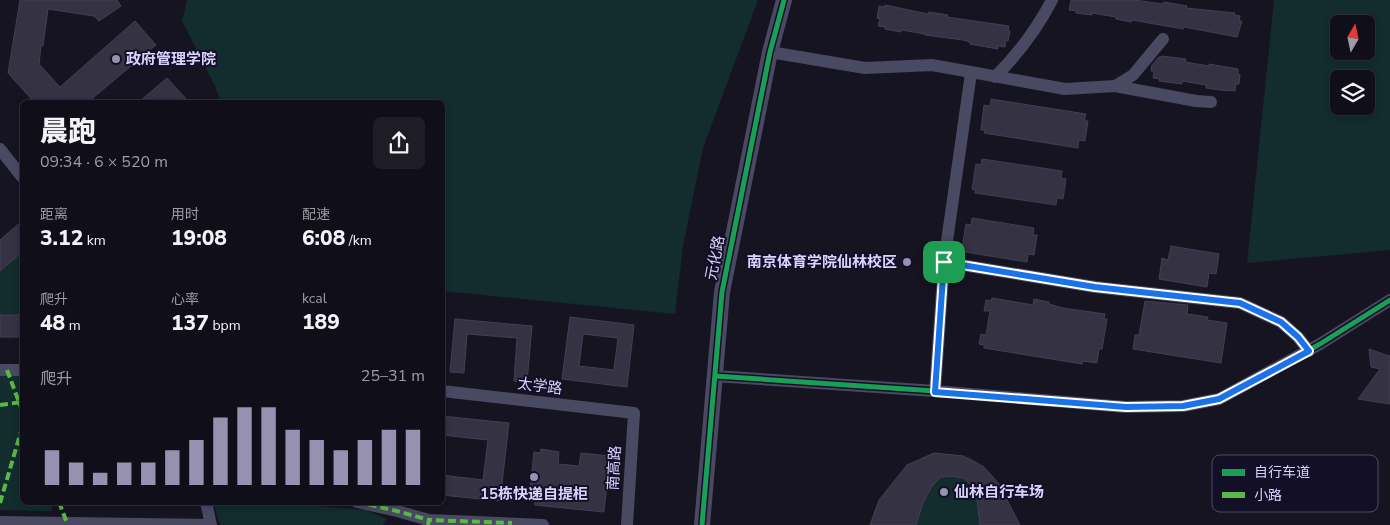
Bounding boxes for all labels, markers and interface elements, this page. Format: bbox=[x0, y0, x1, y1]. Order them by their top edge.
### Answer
north arrow bbox=[1330, 15, 1375, 60]
map controls bbox=[1330, 15, 1375, 115]
place label: 政府管理学院 bbox=[126, 49, 216, 69]
marker: 政府管理学院 bbox=[110, 53, 122, 65]
button: layers bbox=[1330, 70, 1375, 115]
text: 晨跑 bbox=[40, 113, 96, 151]
button: share bbox=[373, 117, 425, 169]
text: 09:34 · 6 × 520 m bbox=[40, 151, 168, 173]
text: 距离 bbox=[40, 205, 68, 224]
text: 用时 bbox=[171, 205, 199, 224]
text: 配速 bbox=[302, 205, 330, 224]
text: 3.12 bbox=[40, 224, 83, 252]
text: 19:08 bbox=[171, 224, 227, 252]
text: 6:08 bbox=[302, 224, 345, 252]
text: km bbox=[83, 231, 106, 250]
text: /km bbox=[345, 231, 372, 250]
street label: 元化路 bbox=[701, 234, 729, 282]
pin bbox=[923, 241, 965, 283]
icon: arrive bbox=[930, 248, 958, 276]
place label: 南京体育学院仙林校区 bbox=[747, 252, 897, 272]
marker: 南京体育学院仙林校区 bbox=[901, 256, 913, 268]
text: kcal bbox=[302, 289, 327, 308]
text: 爬升 bbox=[40, 290, 68, 309]
text: 心率 bbox=[171, 290, 199, 309]
text: 189 bbox=[302, 308, 340, 336]
text: 48 bbox=[40, 309, 65, 337]
text: 137 bbox=[171, 309, 209, 337]
text: m bbox=[65, 316, 81, 335]
text: bpm bbox=[209, 316, 241, 335]
text: 25–31 m bbox=[361, 365, 425, 387]
text: 爬升 bbox=[40, 368, 72, 390]
street label: 太学路 bbox=[516, 373, 564, 399]
street label: 南高路 bbox=[603, 445, 625, 491]
legend bbox=[1212, 455, 1378, 512]
text: 自行车道 bbox=[1254, 463, 1310, 482]
marker: 15栋快递自提柜 bbox=[528, 471, 540, 483]
place label: 仙林自行车场 bbox=[954, 482, 1044, 502]
place label: 15栋快递自提柜 bbox=[480, 484, 588, 504]
marker: 仙林自行车场 bbox=[938, 486, 950, 498]
text: 小路 bbox=[1254, 486, 1282, 505]

